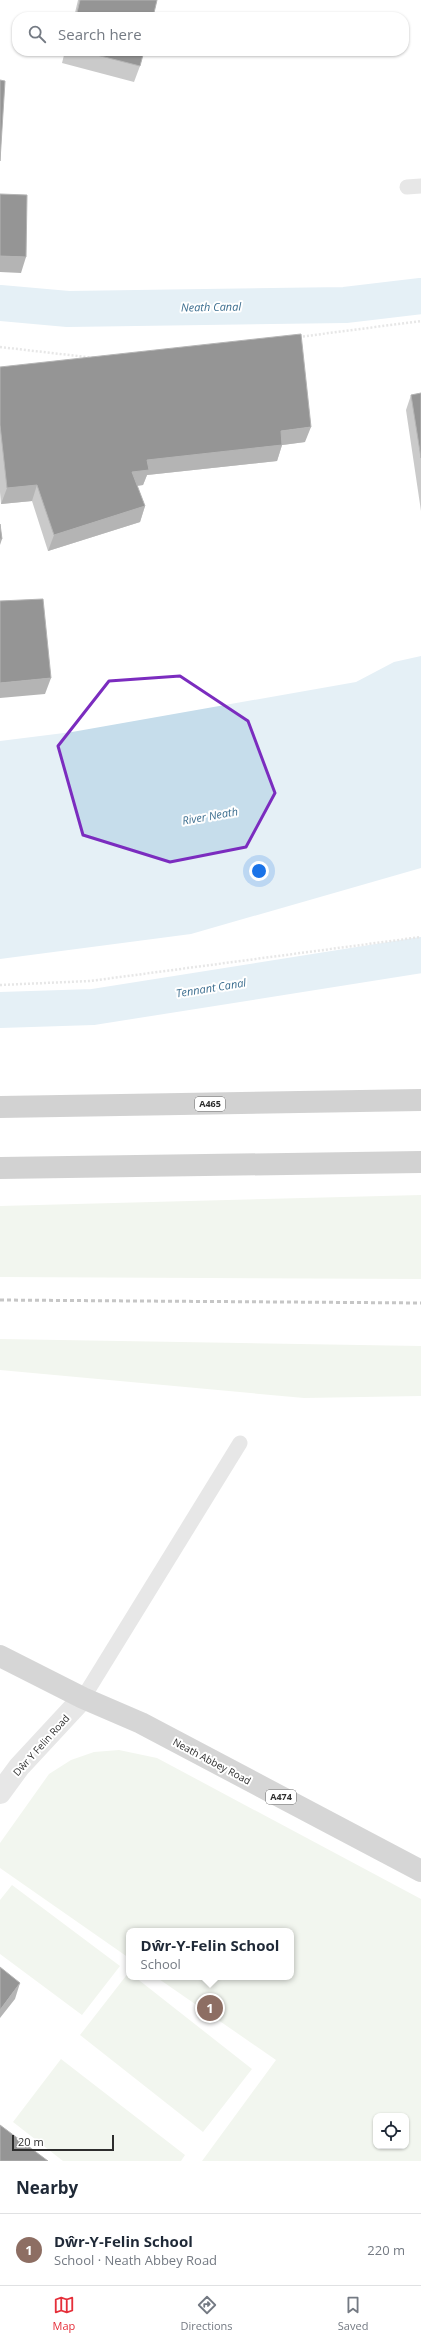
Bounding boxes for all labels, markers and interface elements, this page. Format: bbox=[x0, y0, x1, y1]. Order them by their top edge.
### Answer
search box bbox=[12, 12, 409, 56]
icon: search bbox=[26, 23, 48, 45]
text: Search here bbox=[58, 24, 142, 44]
water label: Neath Canal bbox=[181, 298, 241, 315]
water label: River Neath bbox=[181, 803, 239, 828]
your location bbox=[249, 861, 269, 881]
water label: Tennant Canal bbox=[175, 975, 247, 1000]
road number: A465 bbox=[195, 1097, 225, 1111]
street label: Dŵr Y Felin Road bbox=[10, 1711, 72, 1779]
street label: Neath Abbey Road bbox=[170, 1734, 254, 1788]
road number: A474 bbox=[266, 1790, 296, 1804]
popup bbox=[126, 1928, 294, 1980]
text: Dŵr-Y-Felin School bbox=[141, 1935, 279, 1955]
text: School bbox=[141, 1955, 181, 1973]
pin: 1 bbox=[197, 1993, 223, 2023]
map controls bbox=[373, 2113, 409, 2149]
button: locate bbox=[373, 2113, 409, 2149]
scale bar bbox=[12, 2133, 114, 2152]
text: 20 m bbox=[18, 2134, 44, 2149]
text: Nearby bbox=[16, 2176, 78, 2199]
text: Dŵr-Y-Felin School bbox=[54, 2231, 193, 2251]
text: 1 bbox=[25, 2241, 33, 2259]
text: 220 m bbox=[367, 2241, 405, 2259]
text: School · Neath Abbey Road bbox=[54, 2251, 217, 2269]
tab: Map bbox=[53, 2294, 75, 2333]
tab: Directions bbox=[181, 2294, 233, 2333]
tab: Saved bbox=[338, 2294, 368, 2333]

